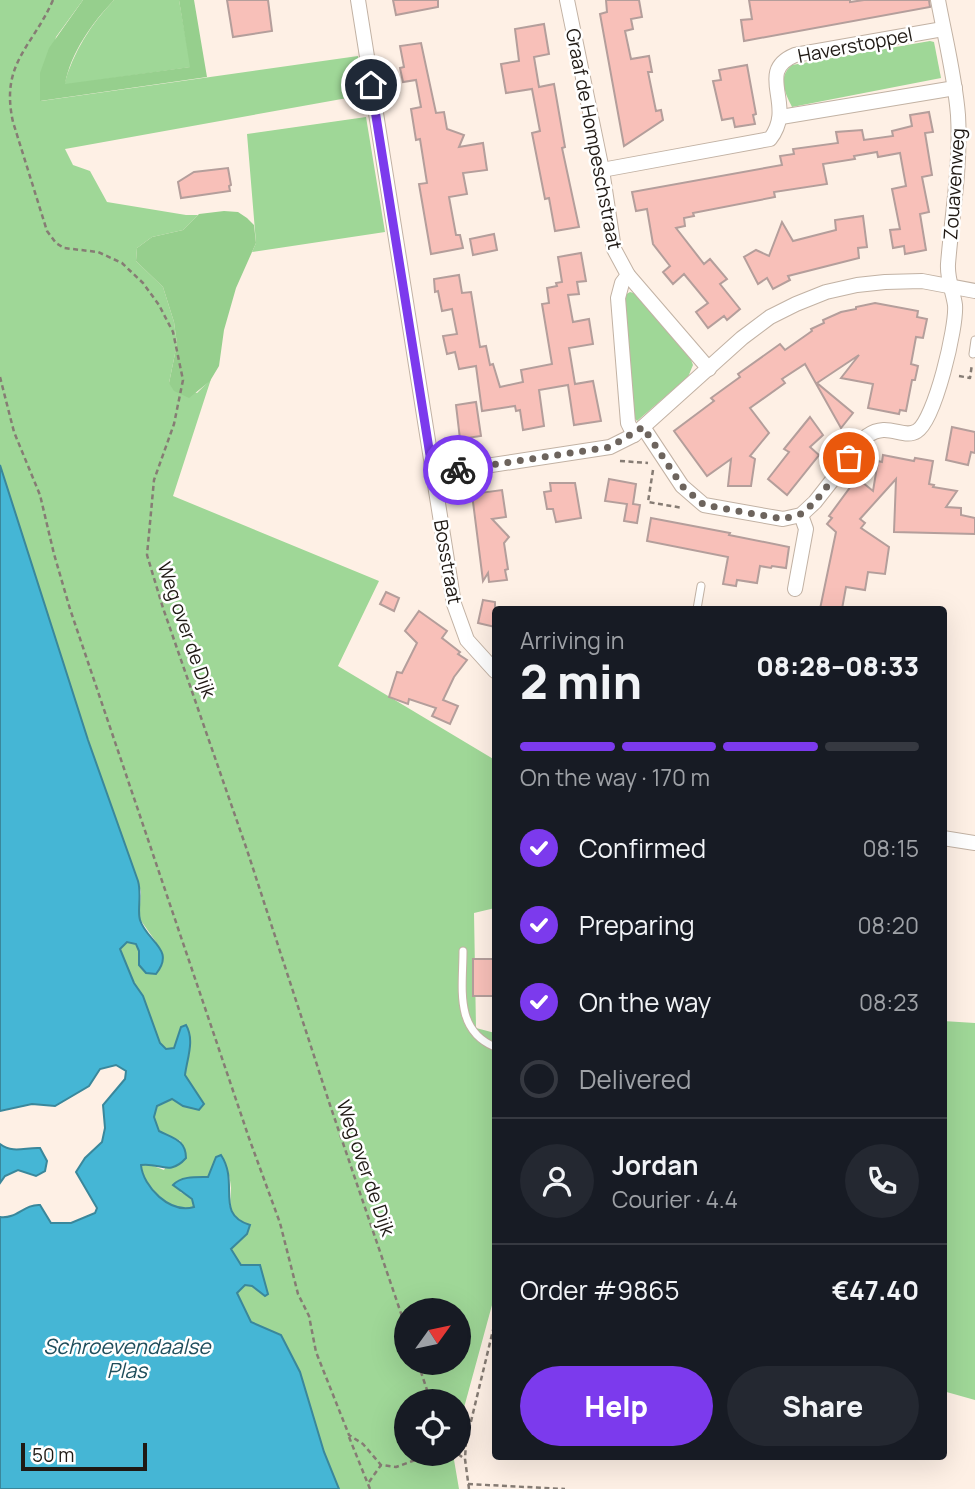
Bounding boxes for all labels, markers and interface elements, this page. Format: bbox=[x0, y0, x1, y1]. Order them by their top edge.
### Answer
street label: Haverstoppel bbox=[795, 21, 915, 69]
street label: Graaf de Hompeschstraat bbox=[560, 26, 628, 252]
pin bbox=[341, 55, 401, 115]
icon: home bbox=[352, 66, 390, 104]
street label: Zouavenweg bbox=[937, 127, 971, 241]
pin bbox=[819, 428, 879, 488]
courier bbox=[423, 435, 493, 505]
icon: bag bbox=[830, 439, 868, 477]
icon: bike bbox=[439, 451, 477, 489]
street label: Bosstraat bbox=[428, 518, 468, 606]
street label: Weg over de Dijk bbox=[152, 559, 223, 702]
text: Arriving in bbox=[520, 624, 625, 656]
text: 08:28–08:33 bbox=[756, 648, 919, 684]
text: 2 min bbox=[520, 650, 642, 713]
text: On the way · 170 m bbox=[520, 761, 710, 793]
icon: check bbox=[520, 829, 558, 867]
text: Confirmed bbox=[579, 830, 706, 866]
text: 08:15 bbox=[862, 832, 919, 864]
icon: check bbox=[520, 906, 558, 944]
text: Preparing bbox=[579, 907, 695, 943]
text: 08:20 bbox=[858, 909, 919, 941]
icon: check bbox=[520, 983, 558, 1021]
text: On the way bbox=[579, 984, 711, 1020]
text: 08:23 bbox=[859, 986, 919, 1018]
text: Delivered bbox=[579, 1061, 691, 1097]
street label: Weg over de Dijk bbox=[331, 1097, 402, 1240]
button: person bbox=[520, 1144, 594, 1218]
button: phone bbox=[845, 1144, 919, 1218]
text: Jordan bbox=[612, 1147, 698, 1183]
text: Courier · 4.4 bbox=[612, 1183, 738, 1215]
text: Order #9865 bbox=[520, 1272, 679, 1308]
text: €47.40 bbox=[832, 1272, 919, 1308]
north arrow bbox=[394, 1298, 471, 1376]
map controls bbox=[394, 1298, 471, 1466]
water label: Schroevendaalse Plas bbox=[43, 1332, 212, 1384]
button: Help bbox=[520, 1366, 713, 1446]
button: Share bbox=[727, 1366, 919, 1446]
button: locate bbox=[394, 1389, 471, 1466]
scale bar bbox=[21, 1440, 147, 1472]
text: 50 m bbox=[32, 1442, 74, 1468]

